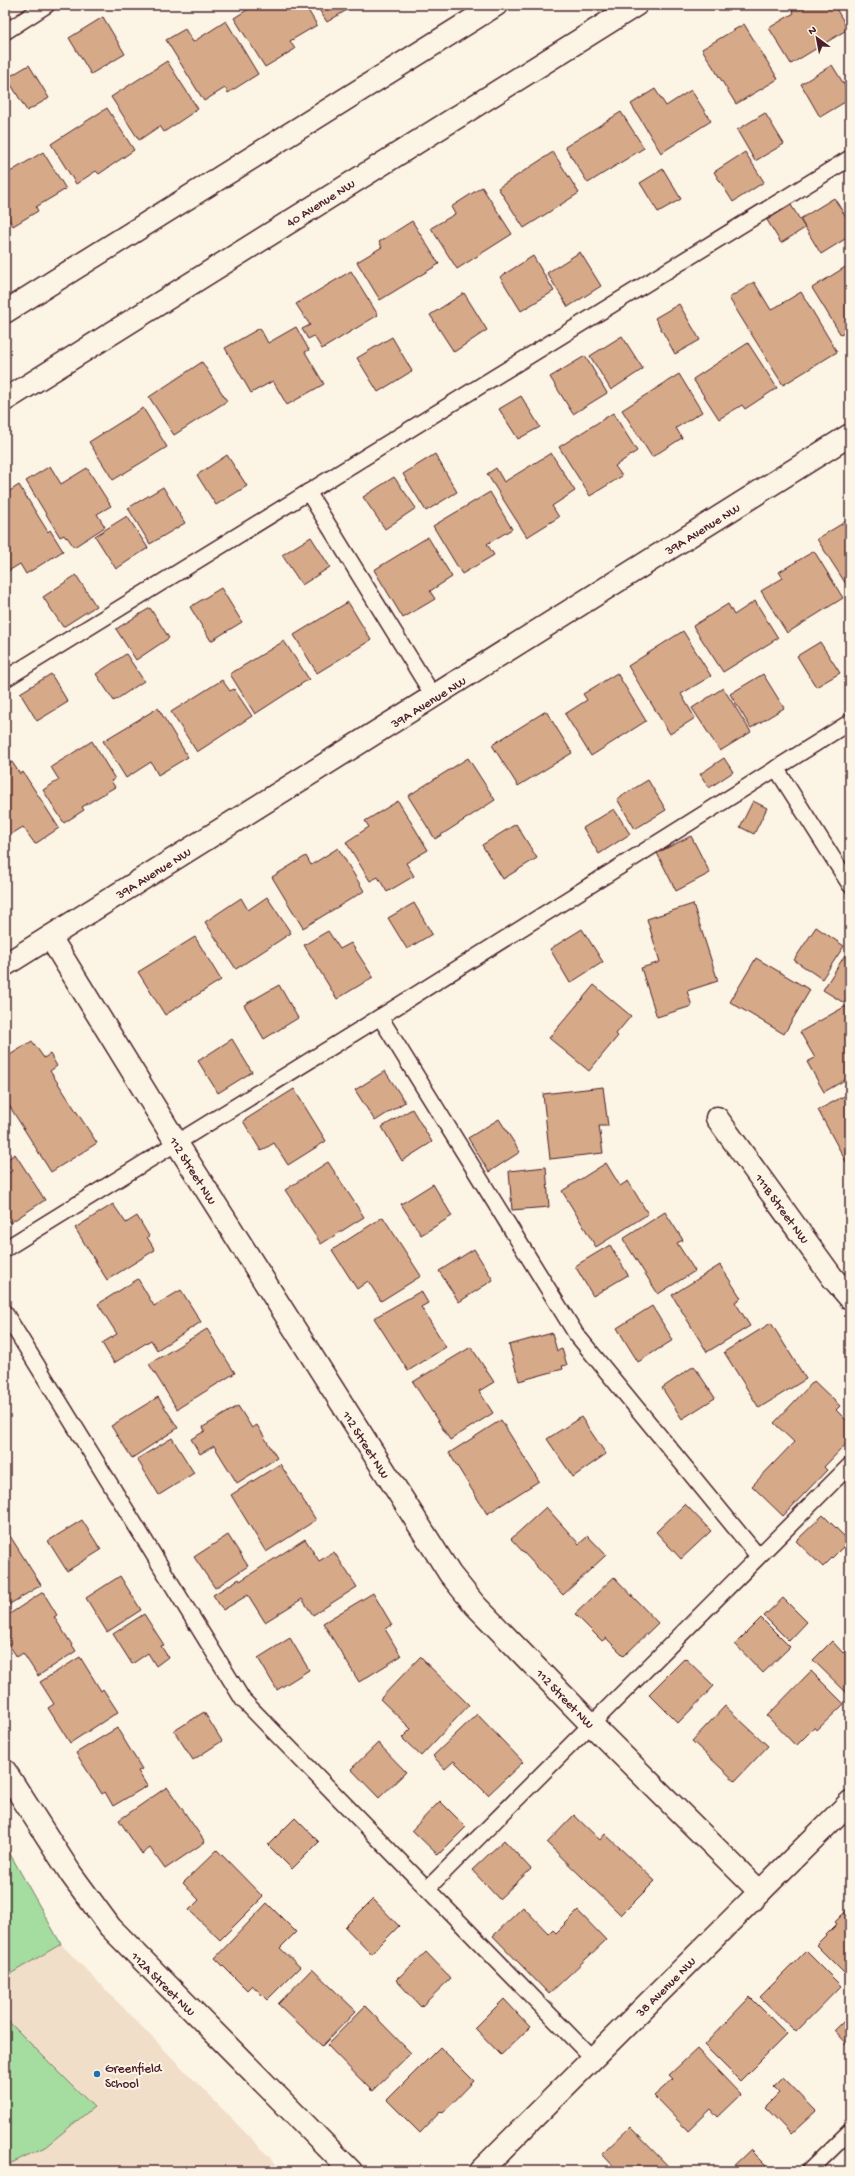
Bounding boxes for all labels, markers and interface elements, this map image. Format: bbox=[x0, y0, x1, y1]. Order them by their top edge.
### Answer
north arrow bbox=[797, 18, 837, 58]
text: N bbox=[807, 24, 819, 38]
street label: 40 Avenue NW bbox=[284, 177, 359, 231]
street label: 39A Avenue NW bbox=[662, 501, 744, 560]
street label: 39A Avenue NW bbox=[388, 674, 470, 733]
street label: 39A Avenue NW bbox=[113, 845, 195, 904]
street label: 112 Street NW bbox=[165, 1134, 219, 1208]
street label: 111B Street NW bbox=[750, 1171, 811, 1247]
street label: 112 Street NW bbox=[338, 1408, 392, 1482]
street label: 112 Street NW bbox=[531, 1666, 596, 1733]
street label: 112A Street NW bbox=[126, 1949, 198, 2020]
street label: 38 Avenue NW bbox=[633, 1955, 700, 2022]
place label: Greenfield School bbox=[105, 2062, 163, 2092]
marker: Greenfield School bbox=[92, 2069, 102, 2079]

